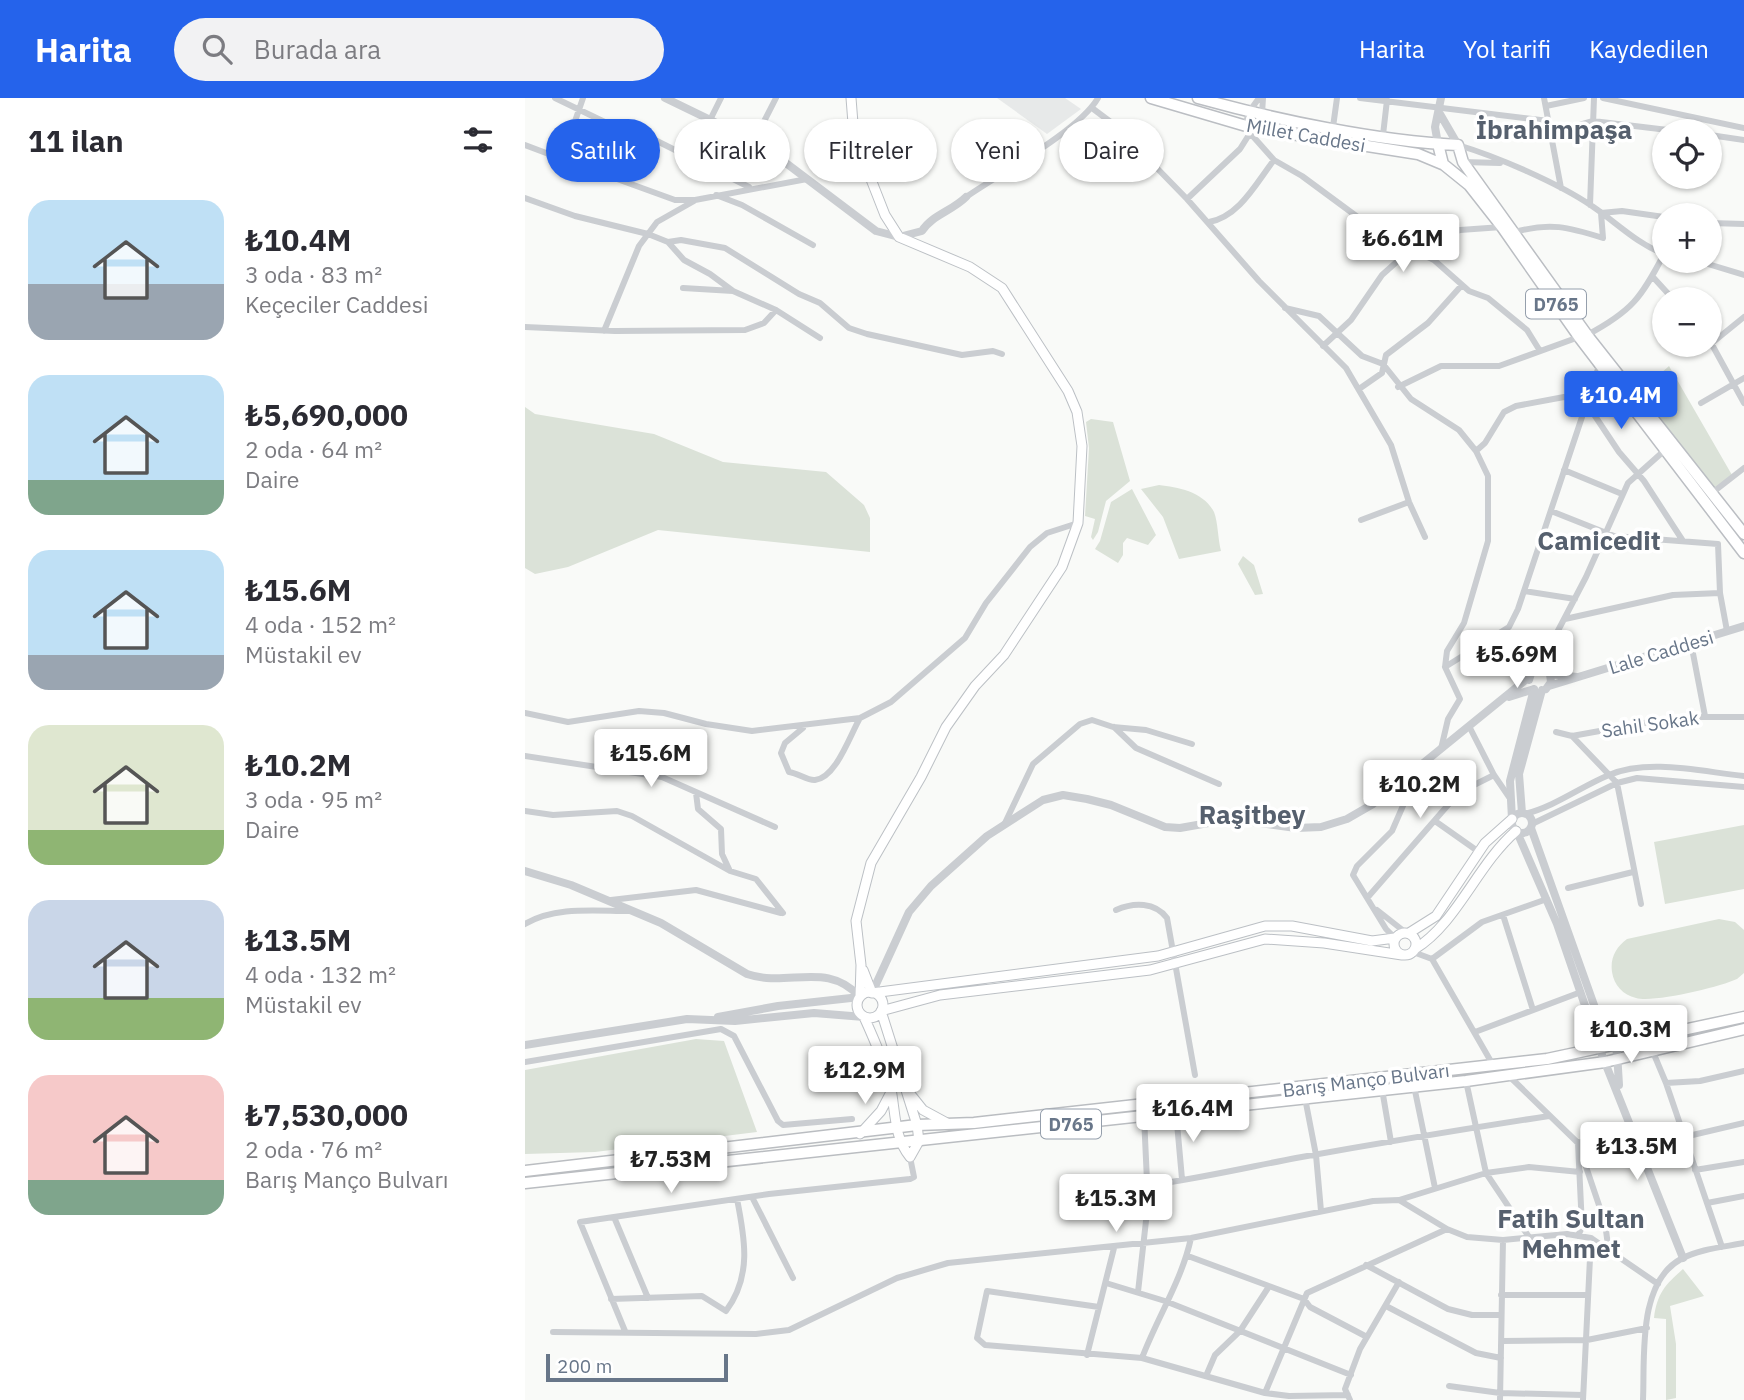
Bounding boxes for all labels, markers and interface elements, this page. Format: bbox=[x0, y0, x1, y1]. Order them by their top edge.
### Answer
search box bbox=[174, 18, 664, 81]
text: Harita bbox=[35, 28, 132, 71]
icon: search bbox=[198, 30, 236, 68]
text: Burada ara bbox=[254, 32, 381, 66]
text: Harita bbox=[1359, 33, 1425, 65]
text: Yol tarifi bbox=[1463, 33, 1551, 65]
text: Kaydedilen bbox=[1589, 33, 1709, 65]
district label: İbrahimpaşa bbox=[1476, 112, 1633, 146]
street label: Millet Caddesi bbox=[1245, 113, 1367, 157]
chip: Satılık bbox=[546, 119, 660, 182]
chip: Kiralık bbox=[674, 119, 790, 182]
chip: Filtreler bbox=[804, 119, 937, 182]
chip: Yeni bbox=[951, 119, 1045, 182]
chip: Daire bbox=[1059, 119, 1164, 182]
map controls bbox=[1652, 119, 1722, 357]
button: locate bbox=[1652, 119, 1722, 189]
text: 11 ilan bbox=[28, 121, 124, 160]
icon: filters bbox=[459, 121, 497, 159]
button: + bbox=[1652, 203, 1722, 273]
pin: ₺6.61M bbox=[1346, 214, 1460, 274]
text: ₺10.4M bbox=[245, 220, 351, 259]
text: ₺6.61M bbox=[1362, 222, 1444, 252]
icon: home bbox=[84, 228, 168, 312]
text: 3 oda · 83 m² bbox=[245, 259, 382, 289]
button: − bbox=[1652, 287, 1722, 357]
text: Keçeciler Caddesi bbox=[245, 289, 429, 319]
road number: D765 bbox=[1526, 289, 1586, 318]
pin: ₺10.4M bbox=[1564, 372, 1678, 431]
text: ₺10.4M bbox=[1580, 379, 1662, 409]
text: ₺5,690,000 bbox=[245, 395, 408, 434]
icon: home bbox=[84, 403, 168, 487]
text: 2 oda · 64 m² bbox=[245, 434, 382, 464]
text: Daire bbox=[245, 464, 299, 494]
district label: Camicedit bbox=[1537, 523, 1661, 557]
text: ₺15.6M bbox=[245, 570, 351, 609]
icon: home bbox=[84, 578, 168, 662]
text: 4 oda · 152 m² bbox=[245, 609, 396, 639]
street label: Lale Caddesi bbox=[1606, 625, 1716, 679]
pin: ₺5.69M bbox=[1460, 630, 1574, 690]
text: ₺5.69M bbox=[1476, 638, 1558, 668]
text: Müstakil ev bbox=[245, 639, 361, 669]
street label: Sahil Sokak bbox=[1600, 705, 1700, 743]
pin: ₺15.6M bbox=[594, 730, 708, 789]
text: ₺15.6M bbox=[610, 737, 692, 767]
text: ₺10.2M bbox=[245, 745, 351, 784]
icon: home bbox=[84, 753, 168, 837]
pin: ₺10.2M bbox=[1363, 760, 1477, 820]
text: ₺10.2M bbox=[1379, 768, 1461, 798]
text: 3 oda · 95 m² bbox=[245, 784, 382, 814]
district label: Raşitbey bbox=[1199, 797, 1305, 831]
text: Daire bbox=[245, 814, 299, 844]
text: ₺13.5M bbox=[245, 920, 351, 959]
icon: home bbox=[84, 928, 168, 1012]
text: 4 oda · 132 m² bbox=[245, 959, 396, 989]
text: Müstakil ev bbox=[245, 989, 361, 1019]
pin: ₺10.3M bbox=[1574, 1006, 1688, 1065]
text: ₺10.3M bbox=[1590, 1013, 1672, 1043]
pin: ₺12.9M bbox=[808, 1046, 922, 1106]
text: ₺12.9M bbox=[824, 1054, 906, 1084]
street label: Barış Manço Bulvarı bbox=[1281, 1058, 1451, 1102]
pin: ₺16.4M bbox=[1136, 1084, 1250, 1144]
text: ₺16.4M bbox=[1152, 1092, 1234, 1122]
text: ₺7,530,000 bbox=[245, 1095, 408, 1134]
icon: home bbox=[84, 1103, 168, 1187]
road number: D765 bbox=[1041, 1110, 1101, 1139]
pin: ₺13.5M bbox=[1580, 1122, 1694, 1182]
text: ₺13.5M bbox=[1596, 1130, 1678, 1160]
text: 2 oda · 76 m² bbox=[245, 1134, 382, 1164]
pin: ₺7.53M bbox=[614, 1136, 728, 1195]
text: ₺7.53M bbox=[630, 1143, 712, 1173]
text: Barış Manço Bulvarı bbox=[245, 1164, 449, 1194]
pin: ₺15.3M bbox=[1059, 1174, 1173, 1234]
text: ₺15.3M bbox=[1075, 1182, 1157, 1212]
district label: Fatih Sultan Mehmet bbox=[1497, 1201, 1645, 1265]
scale bar bbox=[546, 1351, 728, 1383]
text: 200 m bbox=[557, 1354, 612, 1378]

